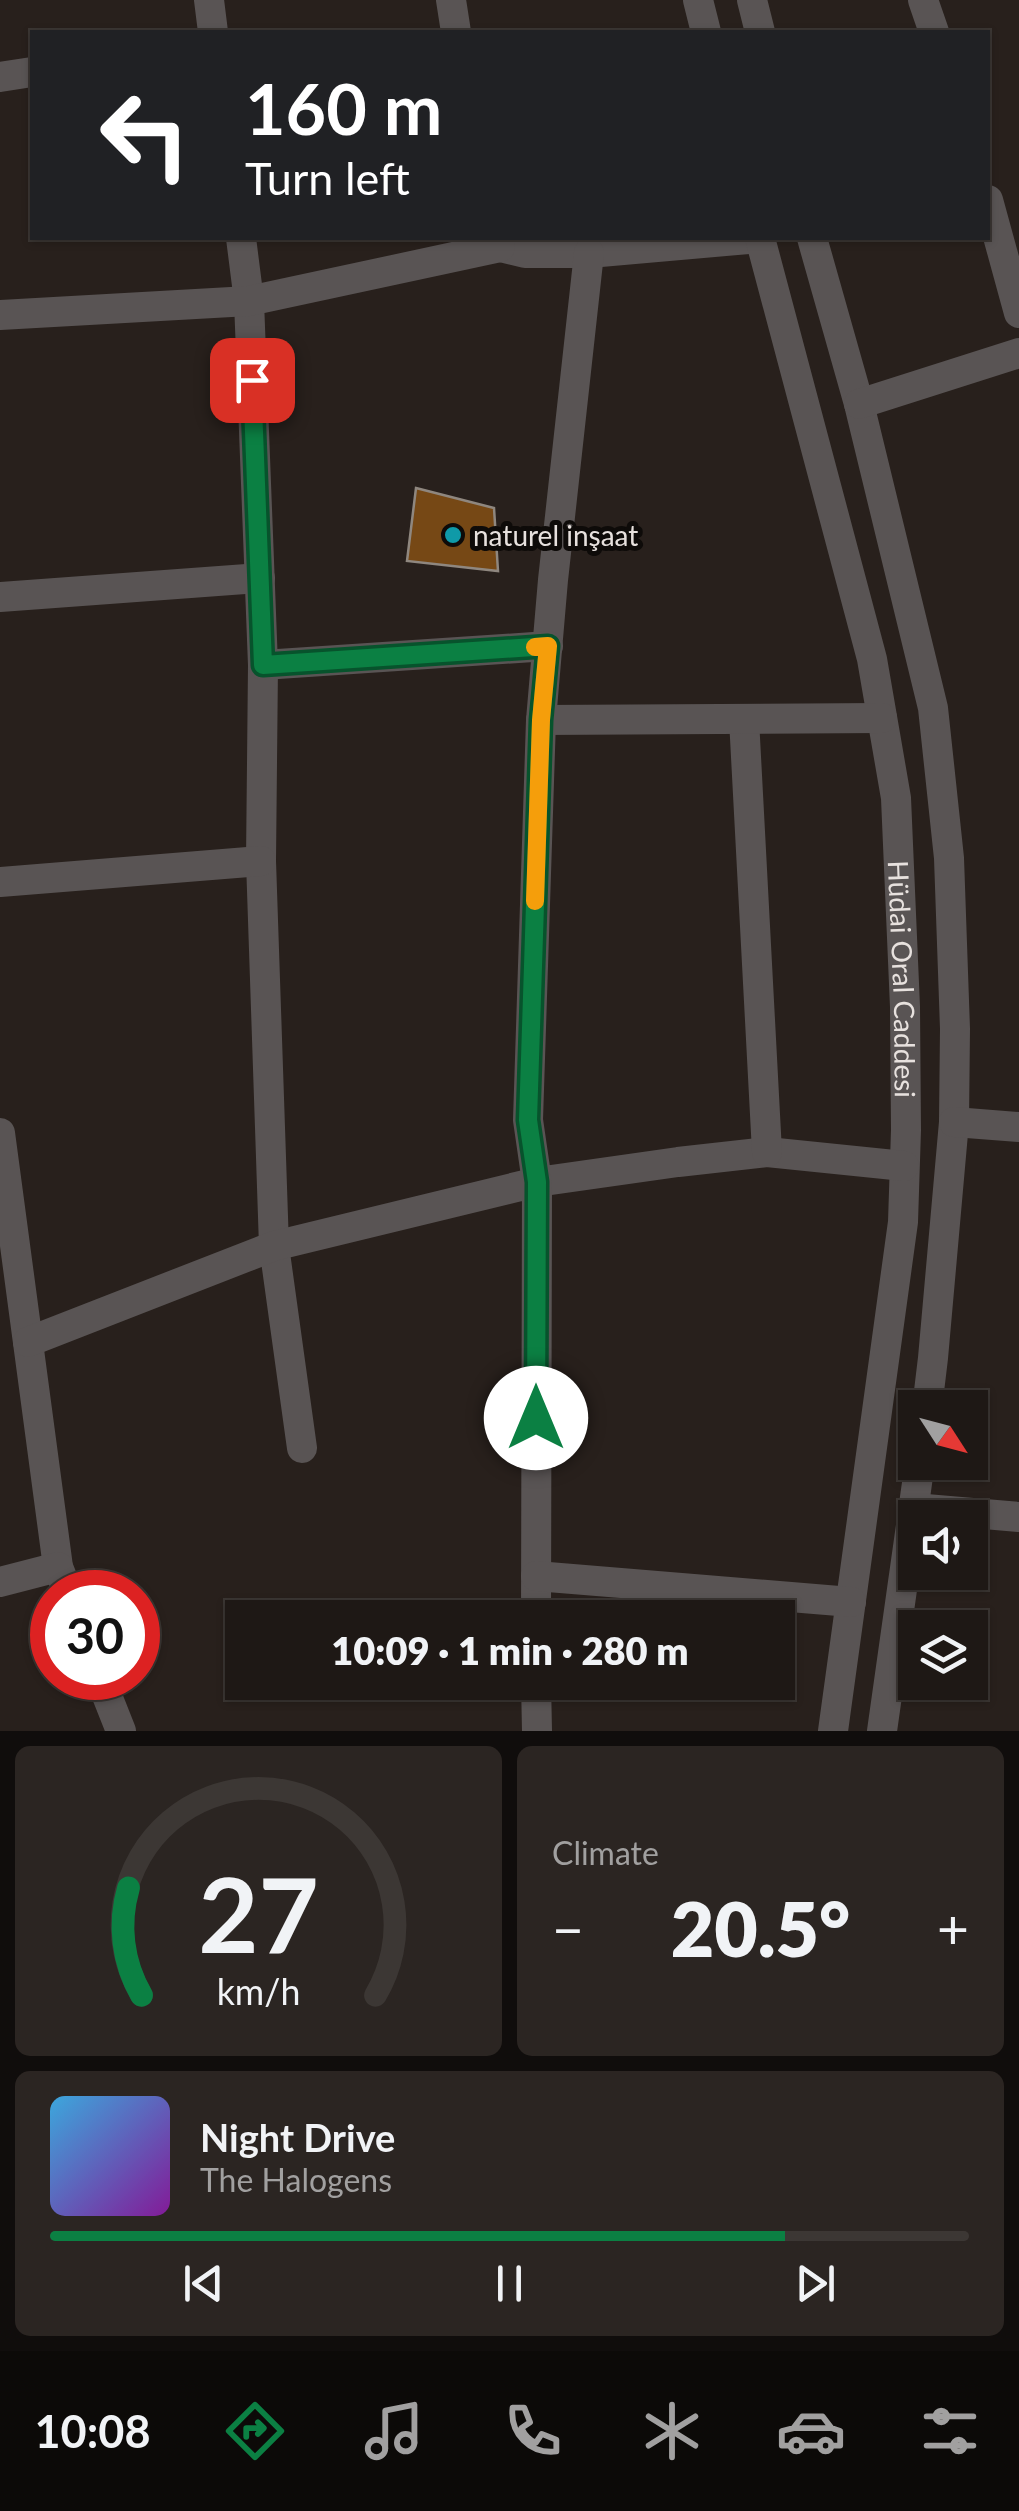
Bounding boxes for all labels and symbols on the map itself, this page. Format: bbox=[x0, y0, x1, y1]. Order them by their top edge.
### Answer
pin bbox=[210, 338, 295, 423]
place label: naturel inşaat bbox=[473, 518, 638, 552]
marker: naturel inşaat bbox=[442, 524, 464, 546]
street label: Hüdai Oral Caddesi bbox=[882, 860, 923, 1098]
position arrow bbox=[484, 1366, 588, 1470]
north arrow bbox=[898, 1390, 988, 1480]
speed limit sign: 30 bbox=[30, 1570, 160, 1700]

